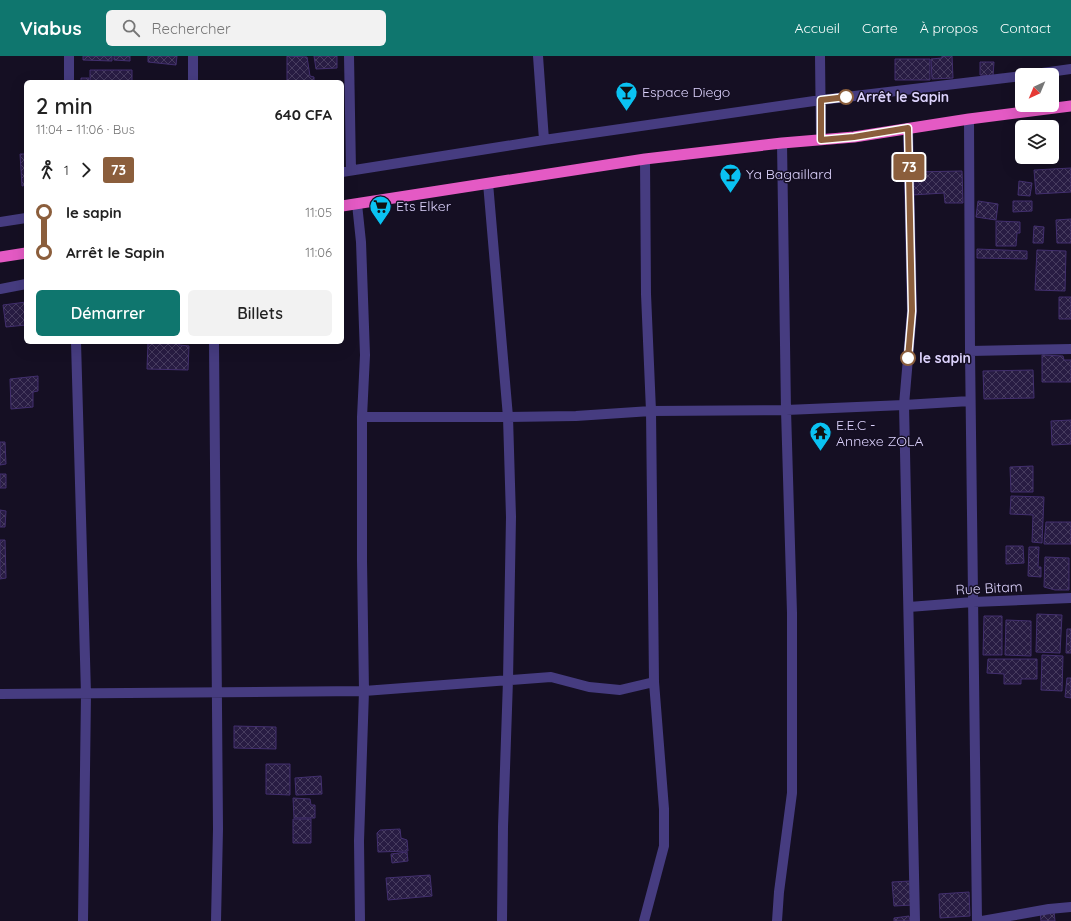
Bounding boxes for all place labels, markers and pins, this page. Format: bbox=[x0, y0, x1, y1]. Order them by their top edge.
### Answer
bar icon: Espace Diego bbox=[614, 79, 640, 112]
place label: Espace Diego bbox=[642, 83, 730, 101]
place label: Arrêt le Sapin bbox=[857, 88, 949, 106]
marker: Arrêt le Sapin bbox=[838, 89, 854, 105]
bar icon: Ya Bagaillard bbox=[718, 161, 744, 194]
place label: Ya Bagaillard bbox=[746, 165, 832, 183]
supermarket icon: Ets Elker bbox=[367, 193, 393, 226]
place label: Ets Elker bbox=[396, 197, 452, 215]
place label: le sapin bbox=[919, 349, 971, 367]
marker: le sapin bbox=[900, 350, 916, 366]
place label: E.E.C - Annexe ZOLA bbox=[836, 416, 924, 450]
temple icon: E.E.C - Annexe ZOLA bbox=[808, 420, 834, 453]

